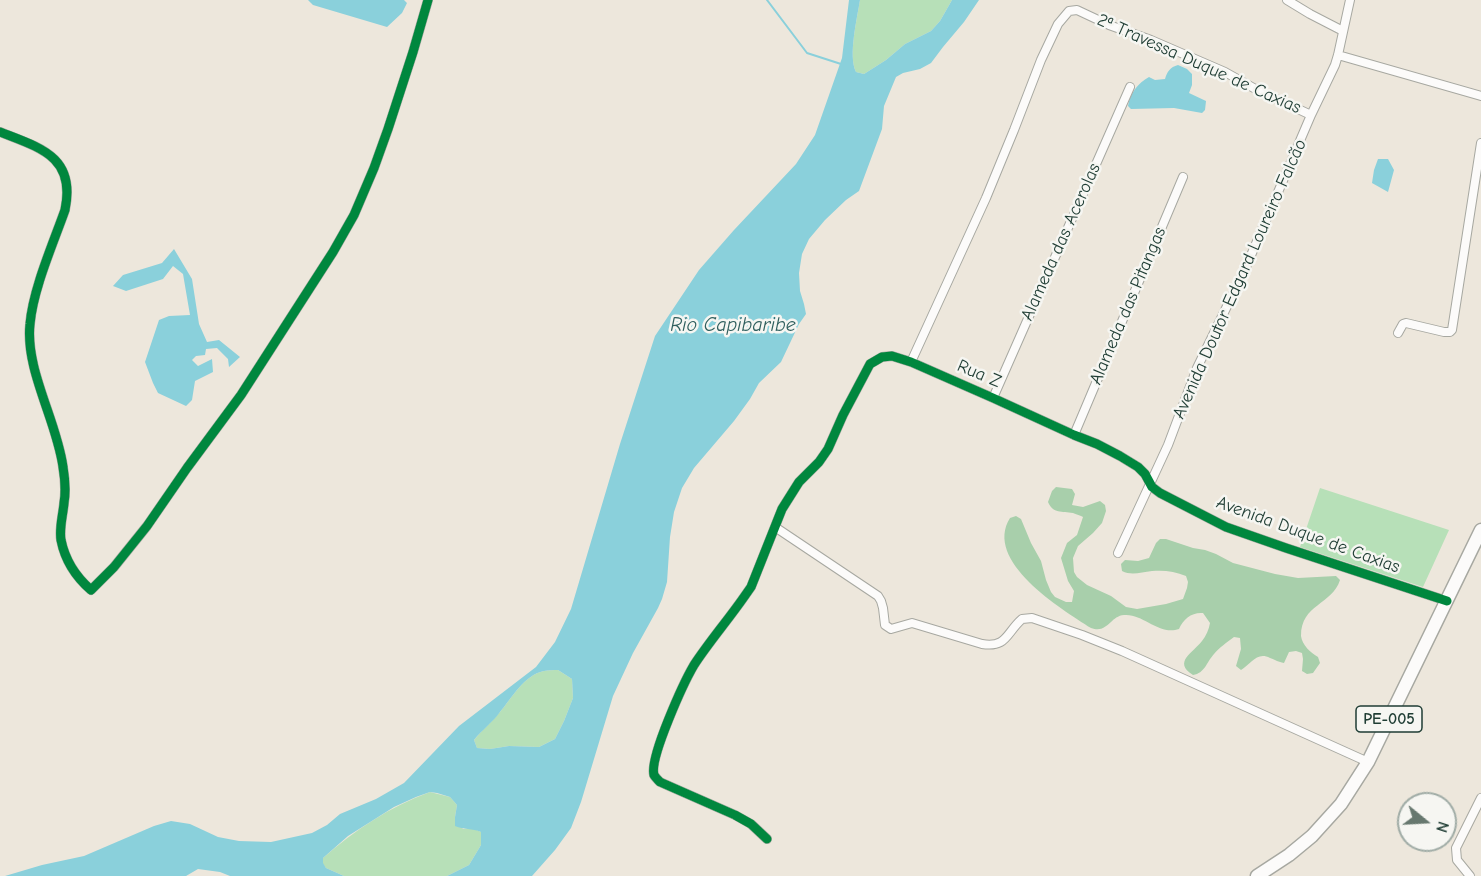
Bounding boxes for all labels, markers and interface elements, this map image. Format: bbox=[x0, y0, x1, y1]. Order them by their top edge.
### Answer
street label: 2ª Travessa Duque de Caxias bbox=[1094, 9, 1304, 119]
street label: Avenida Doutor Edgard Loureiro Falcão bbox=[1168, 136, 1312, 422]
street label: Alameda das Acerolas bbox=[1017, 160, 1105, 324]
street label: Alameda das Pitangas bbox=[1085, 224, 1171, 388]
water label: Rio Capibaribe bbox=[670, 313, 796, 337]
street label: Rua Z bbox=[954, 355, 1004, 393]
street label: Avenida Duque de Caxias bbox=[1213, 492, 1403, 578]
road number: PE-005 bbox=[1356, 706, 1422, 732]
north arrow bbox=[1397, 792, 1457, 852]
text: N bbox=[1432, 819, 1452, 835]

